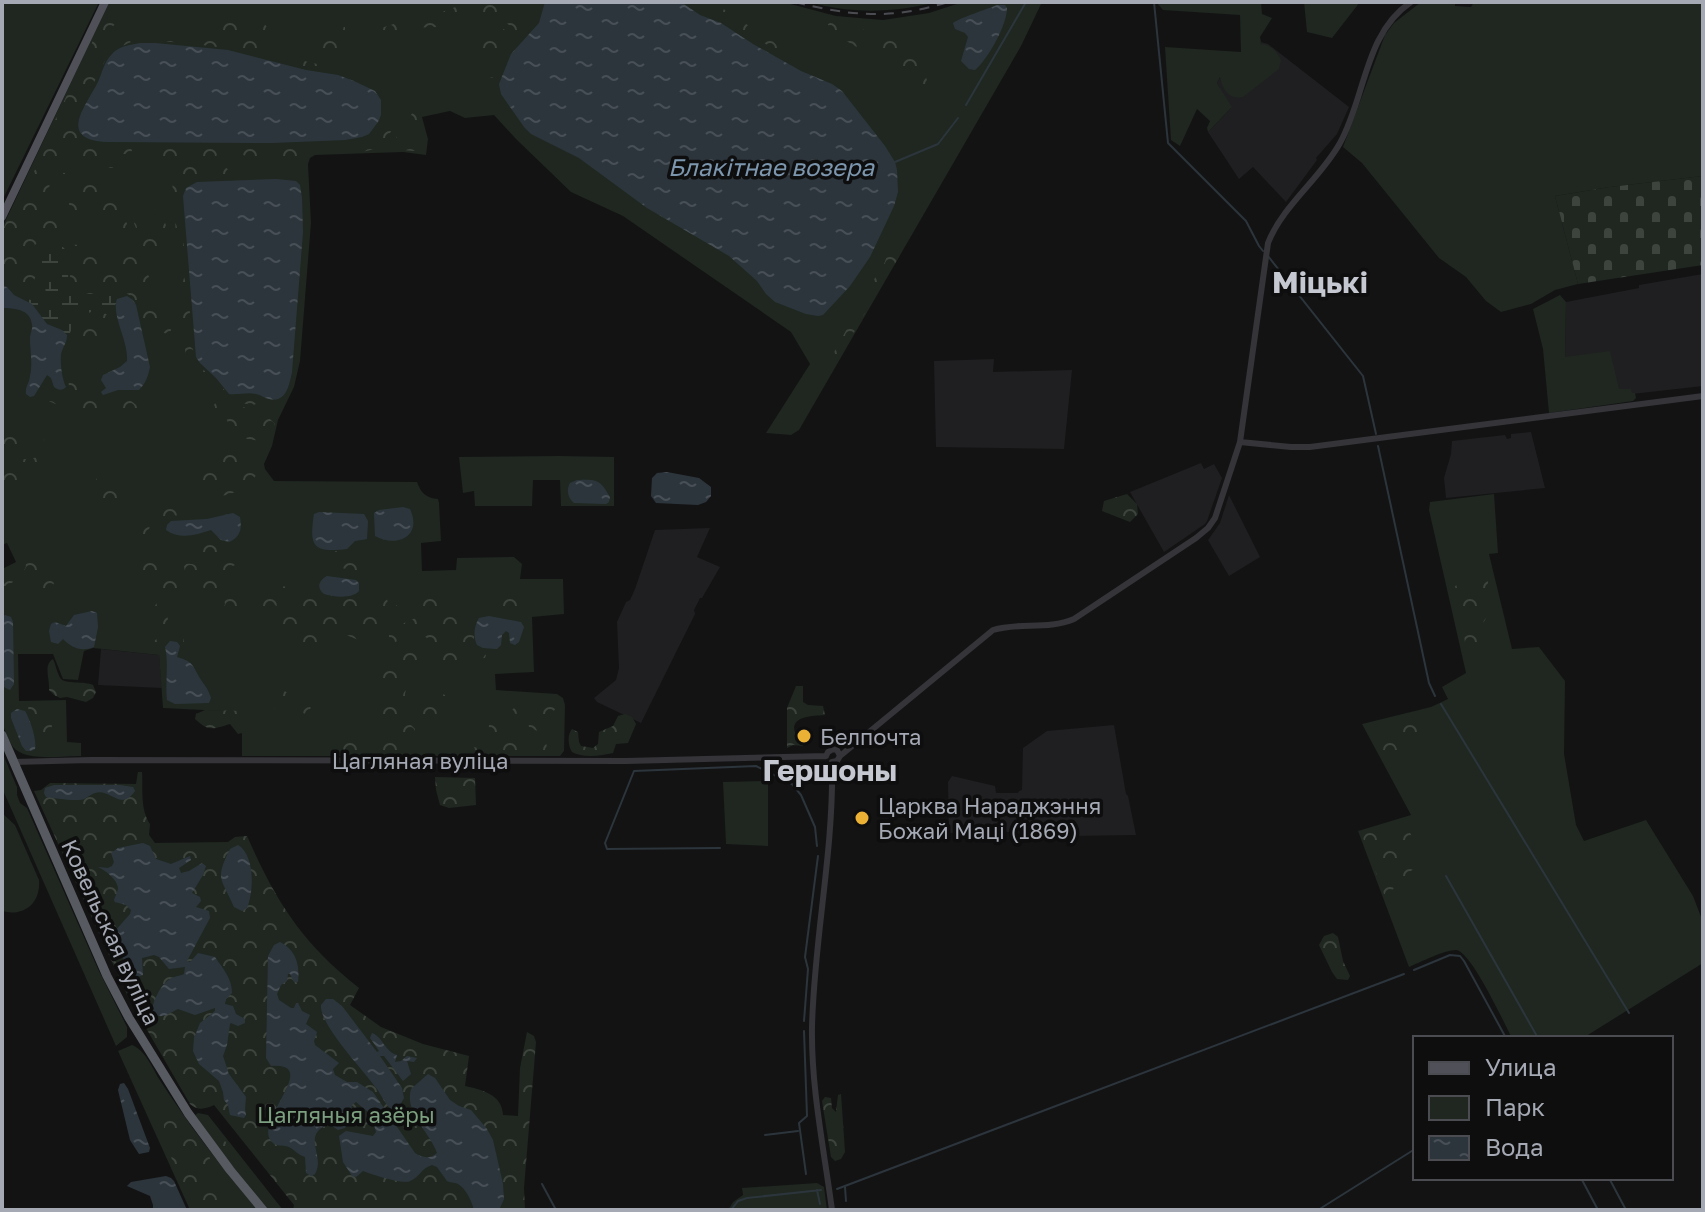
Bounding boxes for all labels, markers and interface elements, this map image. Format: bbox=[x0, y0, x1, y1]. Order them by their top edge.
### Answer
water label: Блакітнае возера bbox=[668, 152, 876, 181]
district label: Міцькі bbox=[1272, 264, 1368, 300]
place label: Белпочта bbox=[820, 723, 921, 750]
marker: Белпочта bbox=[795, 727, 813, 745]
street label: Цагляная вуліца bbox=[332, 747, 508, 774]
district label: Гершоны bbox=[763, 752, 897, 788]
place label: Царква Нараджэння Божай Маці (1869) bbox=[878, 792, 1101, 844]
marker: Царква Нараджэння Божай Маці (1869) bbox=[853, 809, 871, 827]
street label: Ковельская вуліца bbox=[56, 835, 166, 1029]
legend bbox=[1413, 1036, 1673, 1180]
text: Улица bbox=[1485, 1052, 1557, 1081]
text: Парк bbox=[1485, 1092, 1545, 1121]
park label: Цагляныя азёры bbox=[257, 1101, 435, 1128]
text: Вода bbox=[1485, 1132, 1544, 1161]

